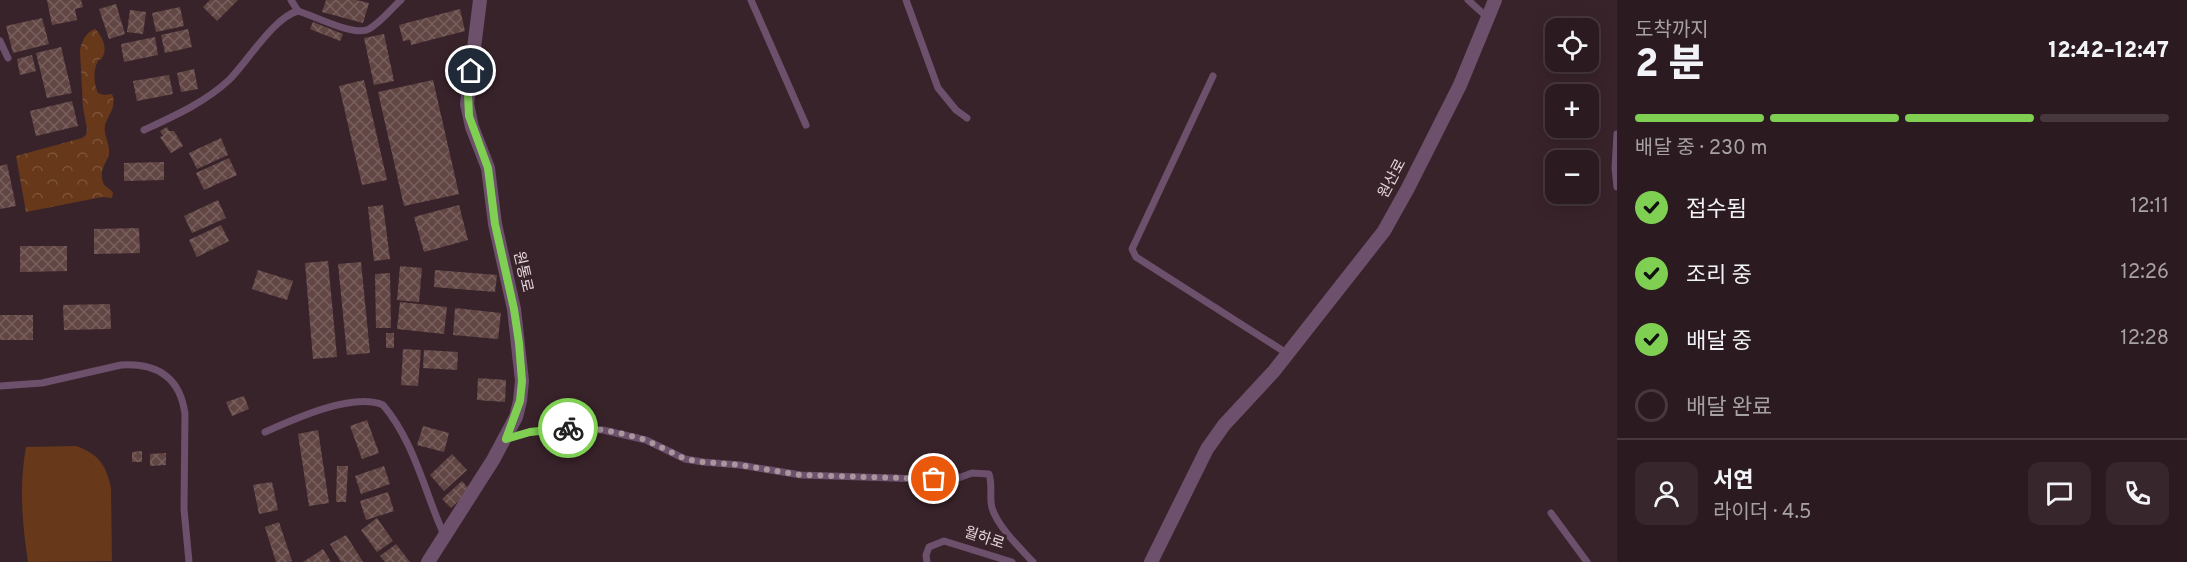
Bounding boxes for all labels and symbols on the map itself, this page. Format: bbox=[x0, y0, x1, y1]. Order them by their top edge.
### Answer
pin bbox=[445, 45, 496, 96]
street label: 원산로 bbox=[1375, 156, 1411, 202]
street label: 원통로 bbox=[508, 250, 536, 294]
courier bbox=[538, 398, 598, 458]
pin bbox=[908, 453, 959, 504]
street label: 월하로 bbox=[961, 524, 1007, 554]

